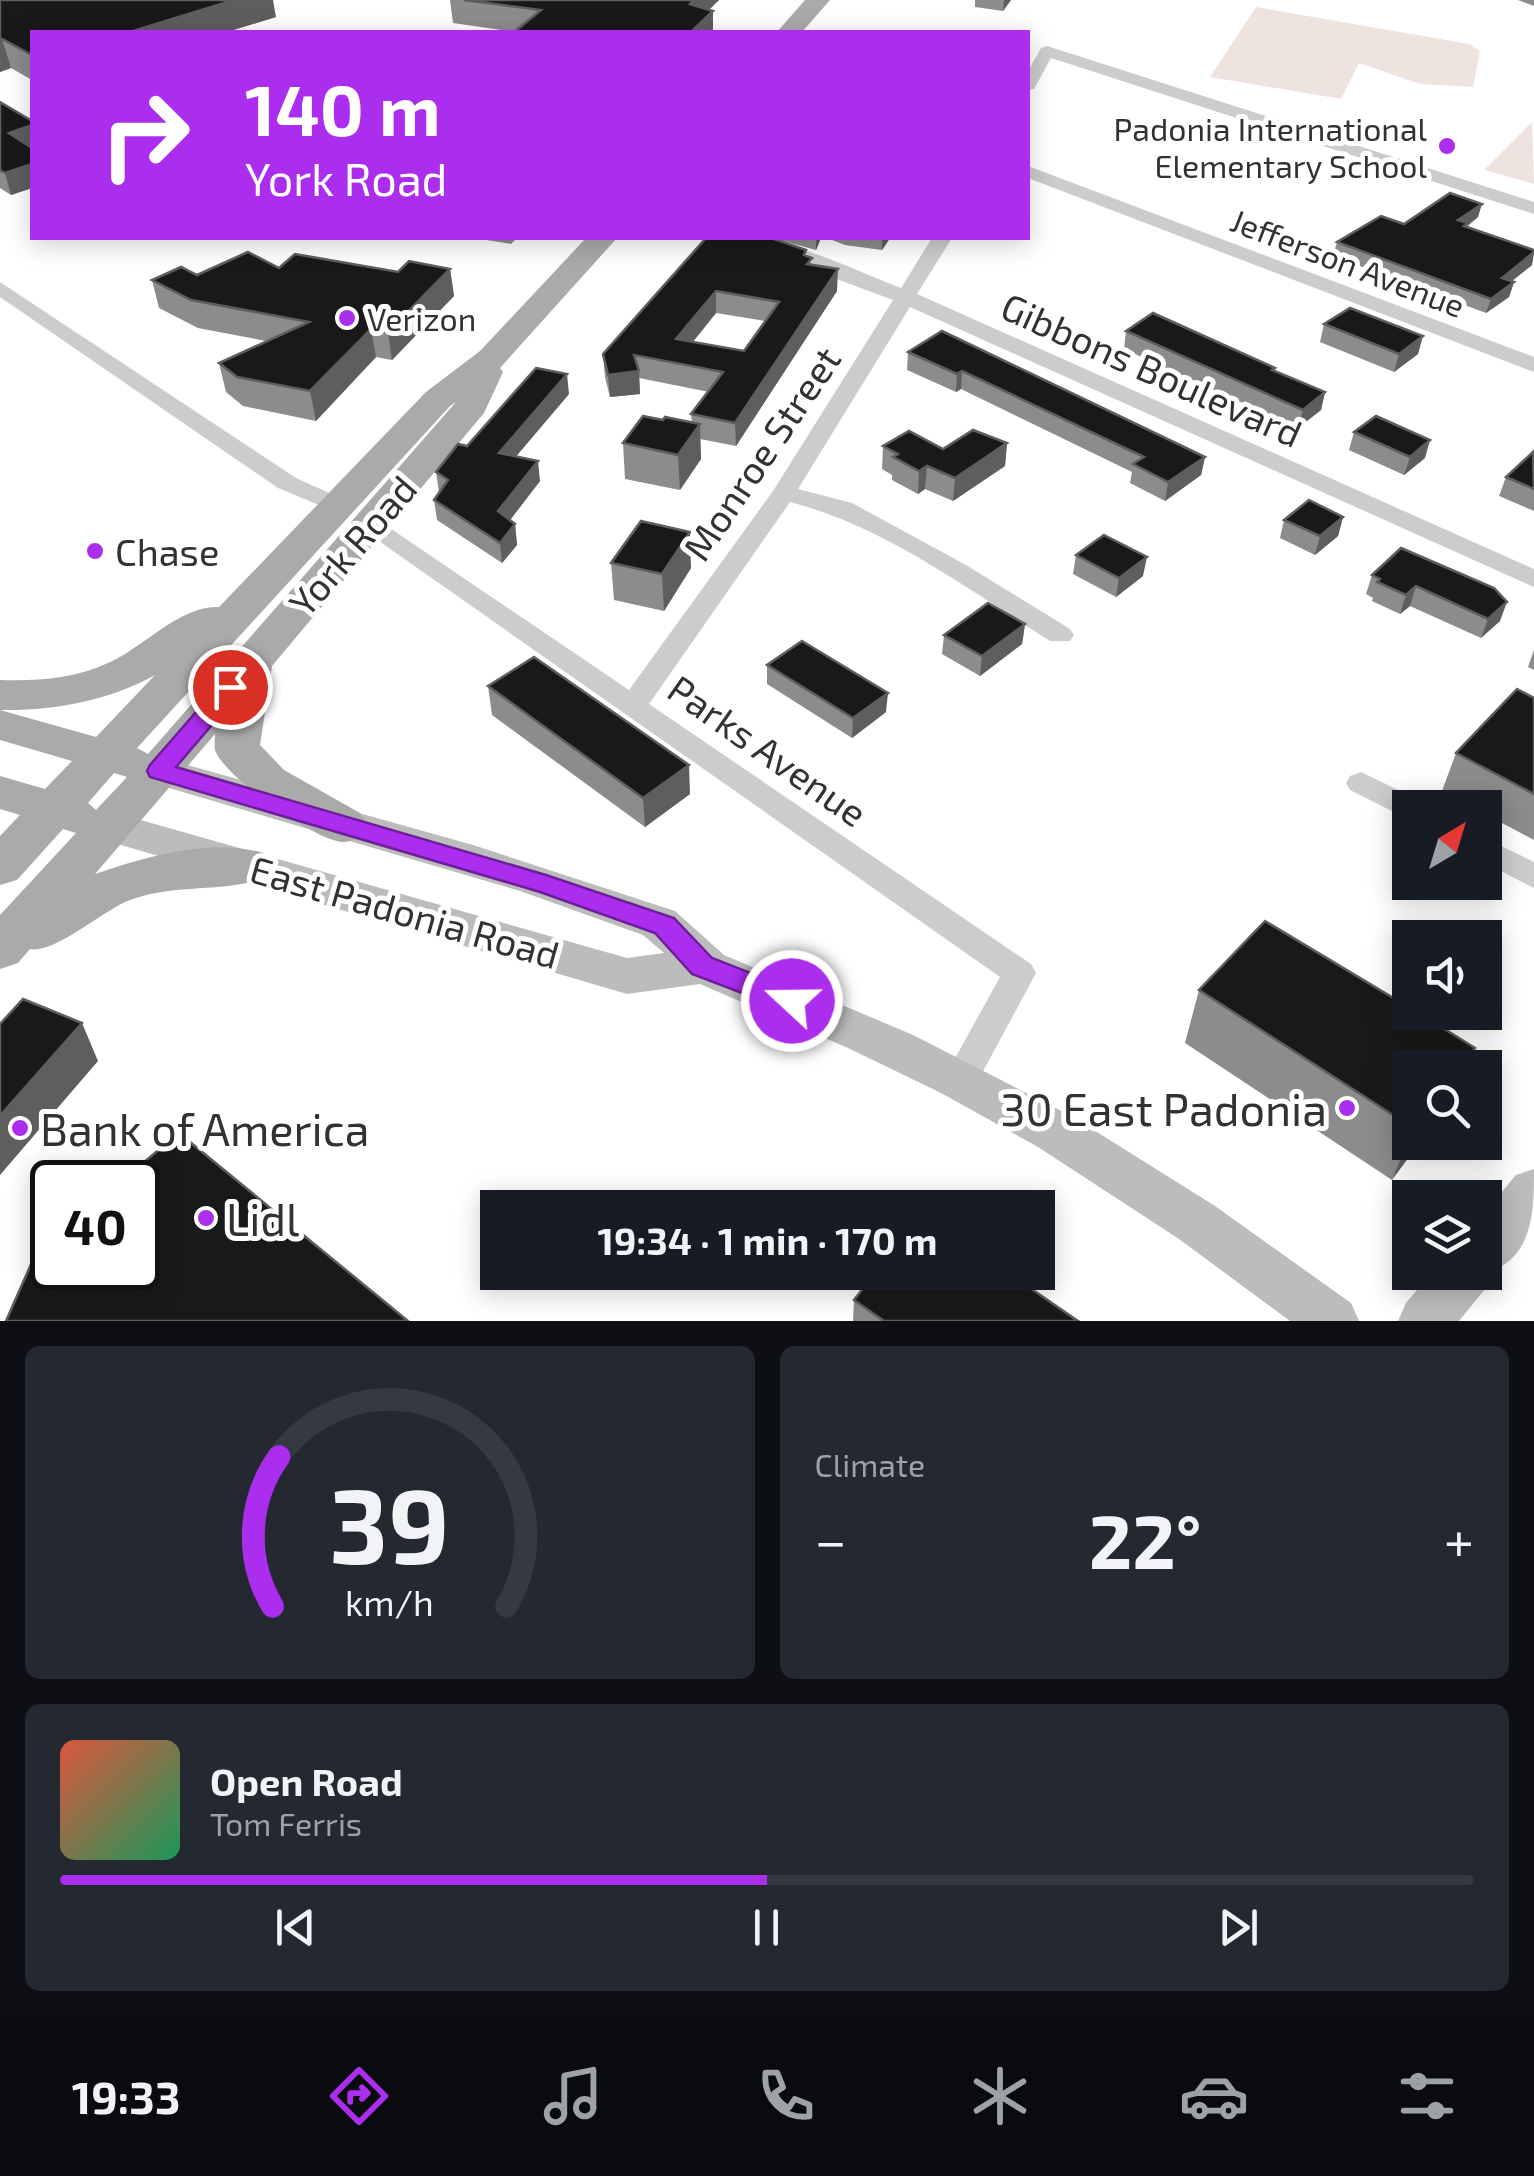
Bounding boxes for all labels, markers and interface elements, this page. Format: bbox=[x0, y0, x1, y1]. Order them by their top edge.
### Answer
text: 140 m bbox=[245, 66, 441, 150]
icon: right bbox=[80, 70, 210, 200]
place label: Padonia International Elementary School bbox=[1114, 109, 1427, 184]
marker: Padonia International Elementary School bbox=[1436, 135, 1458, 157]
text: York Road bbox=[245, 151, 447, 205]
street label: Jefferson Avenue bbox=[1226, 200, 1470, 324]
street label: Gibbons Boulevard bbox=[995, 282, 1309, 456]
place label: Verizon bbox=[367, 299, 476, 337]
marker: Verizon bbox=[336, 307, 358, 329]
street label: Monroe Street bbox=[673, 337, 849, 569]
street label: York Road bbox=[279, 465, 425, 625]
place label: Chase bbox=[115, 528, 219, 574]
marker: Chase bbox=[84, 540, 106, 562]
pin bbox=[188, 645, 273, 730]
icon: arrive bbox=[203, 660, 258, 715]
street label: Parks Avenue bbox=[660, 665, 876, 835]
north arrow bbox=[1392, 790, 1502, 900]
map controls bbox=[1392, 790, 1502, 1290]
street label: East Padonia Road bbox=[245, 845, 565, 977]
button: sound bbox=[1392, 920, 1502, 1030]
position arrow bbox=[740, 949, 844, 1053]
button: search bbox=[1392, 1050, 1502, 1160]
place label: 30 East Padonia bbox=[1000, 1081, 1327, 1135]
marker: 30 East Padonia bbox=[1336, 1097, 1358, 1119]
place label: Bank of America bbox=[40, 1101, 369, 1155]
marker: Bank of America bbox=[9, 1117, 31, 1139]
speed limit sign: 40 bbox=[30, 1160, 160, 1290]
button: layers bbox=[1392, 1180, 1502, 1290]
place label: Lidl bbox=[226, 1191, 299, 1245]
marker: Lidl bbox=[195, 1207, 217, 1229]
text: 19:34 · 1 min · 170 m bbox=[598, 1217, 937, 1263]
text: Climate bbox=[815, 1445, 925, 1483]
text: 39 bbox=[330, 1460, 450, 1585]
text: 22° bbox=[1089, 1494, 1202, 1584]
text: − bbox=[815, 1506, 847, 1572]
text: + bbox=[1444, 1506, 1474, 1572]
text: km/h bbox=[345, 1580, 434, 1623]
text: Open Road bbox=[210, 1758, 403, 1804]
text: Tom Ferris bbox=[210, 1804, 362, 1842]
icon: previous bbox=[268, 1900, 323, 1955]
icon: pause bbox=[739, 1900, 794, 1955]
icon: next bbox=[1211, 1900, 1266, 1955]
icon: directions bbox=[324, 2061, 394, 2131]
icon: music bbox=[538, 2061, 608, 2131]
icon: phone bbox=[751, 2061, 821, 2131]
icon: climate bbox=[965, 2061, 1035, 2131]
icon: car bbox=[1179, 2061, 1249, 2131]
icon: filters bbox=[1392, 2061, 1462, 2131]
text: 19:33 bbox=[72, 2069, 180, 2123]

